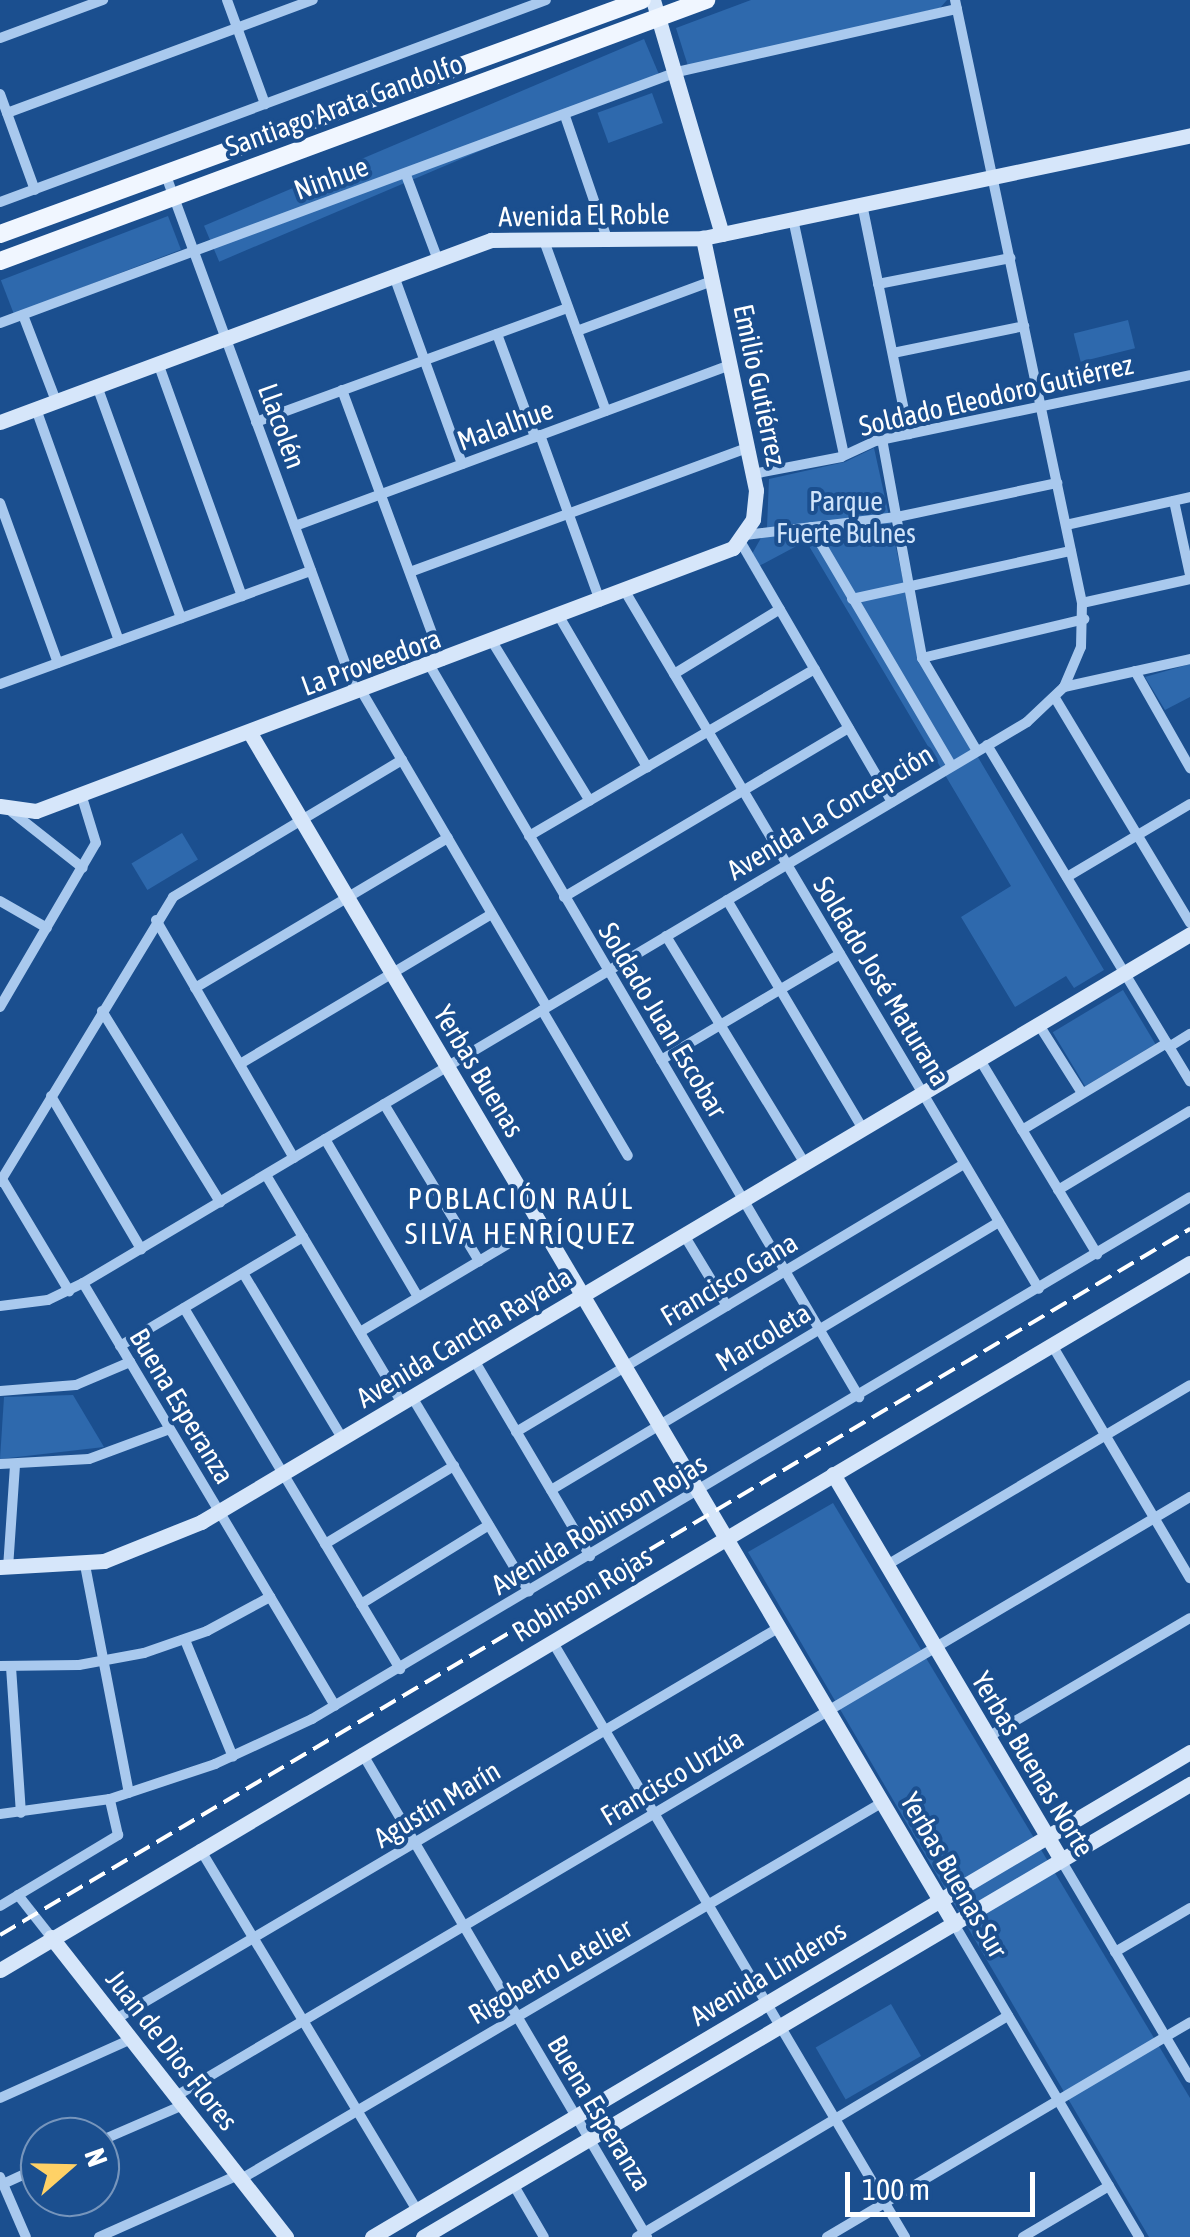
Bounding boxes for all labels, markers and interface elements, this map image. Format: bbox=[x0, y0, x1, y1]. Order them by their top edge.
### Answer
street label: Santiago Arata Gandolfo bbox=[221, 46, 467, 164]
street label: Ninhue bbox=[289, 149, 373, 207]
street label: Avenida El Roble bbox=[498, 197, 670, 233]
street label: Emilio Gutiérrez bbox=[726, 301, 794, 469]
street label: Soldado Eleodoro Gutiérrez bbox=[856, 347, 1136, 443]
street label: Llacolén bbox=[251, 379, 313, 473]
street label: Malalhue bbox=[453, 392, 557, 458]
park label: Parque Fuerte Bulnes bbox=[776, 484, 916, 550]
street label: La Proveedora bbox=[297, 621, 445, 703]
street label: Avenida La Concepción bbox=[721, 737, 939, 887]
street label: Soldado José Maturana bbox=[806, 870, 958, 1092]
street label: Soldado Juan Escobar bbox=[592, 916, 734, 1124]
street label: Yerbas Buenas bbox=[427, 999, 531, 1143]
district label: POBLACIÓN RAÚL SILVA HENRÍQUEZ bbox=[405, 1180, 637, 1250]
street label: Francisco Gana bbox=[655, 1225, 803, 1333]
street label: Avenida Cancha Rayada bbox=[350, 1259, 578, 1415]
street label: Marcoleta bbox=[710, 1296, 816, 1378]
street label: Buena Esperanza bbox=[122, 1322, 242, 1490]
street label: Avenida Robinson Rojas bbox=[485, 1446, 713, 1602]
street label: Robinson Rojas bbox=[506, 1539, 658, 1649]
street label: Yerbas Buenas Norte bbox=[965, 1665, 1101, 1863]
street label: Francisco Urzúa bbox=[595, 1721, 749, 1833]
street label: Agustín Marín bbox=[368, 1753, 506, 1855]
street label: Yerbas Buenas Sur bbox=[893, 1786, 1015, 1964]
street label: Rigoberto Letelier bbox=[462, 1911, 638, 2031]
street label: Avenida Linderos bbox=[684, 1913, 852, 2033]
street label: Juan de Dios Flores bbox=[99, 1963, 245, 2137]
street label: Buena Esperanza bbox=[540, 2029, 660, 2197]
north arrow bbox=[20, 2117, 120, 2217]
text: N bbox=[78, 2144, 114, 2171]
scale bar bbox=[850, 2152, 1040, 2214]
text: 100 m bbox=[862, 2172, 930, 2206]

